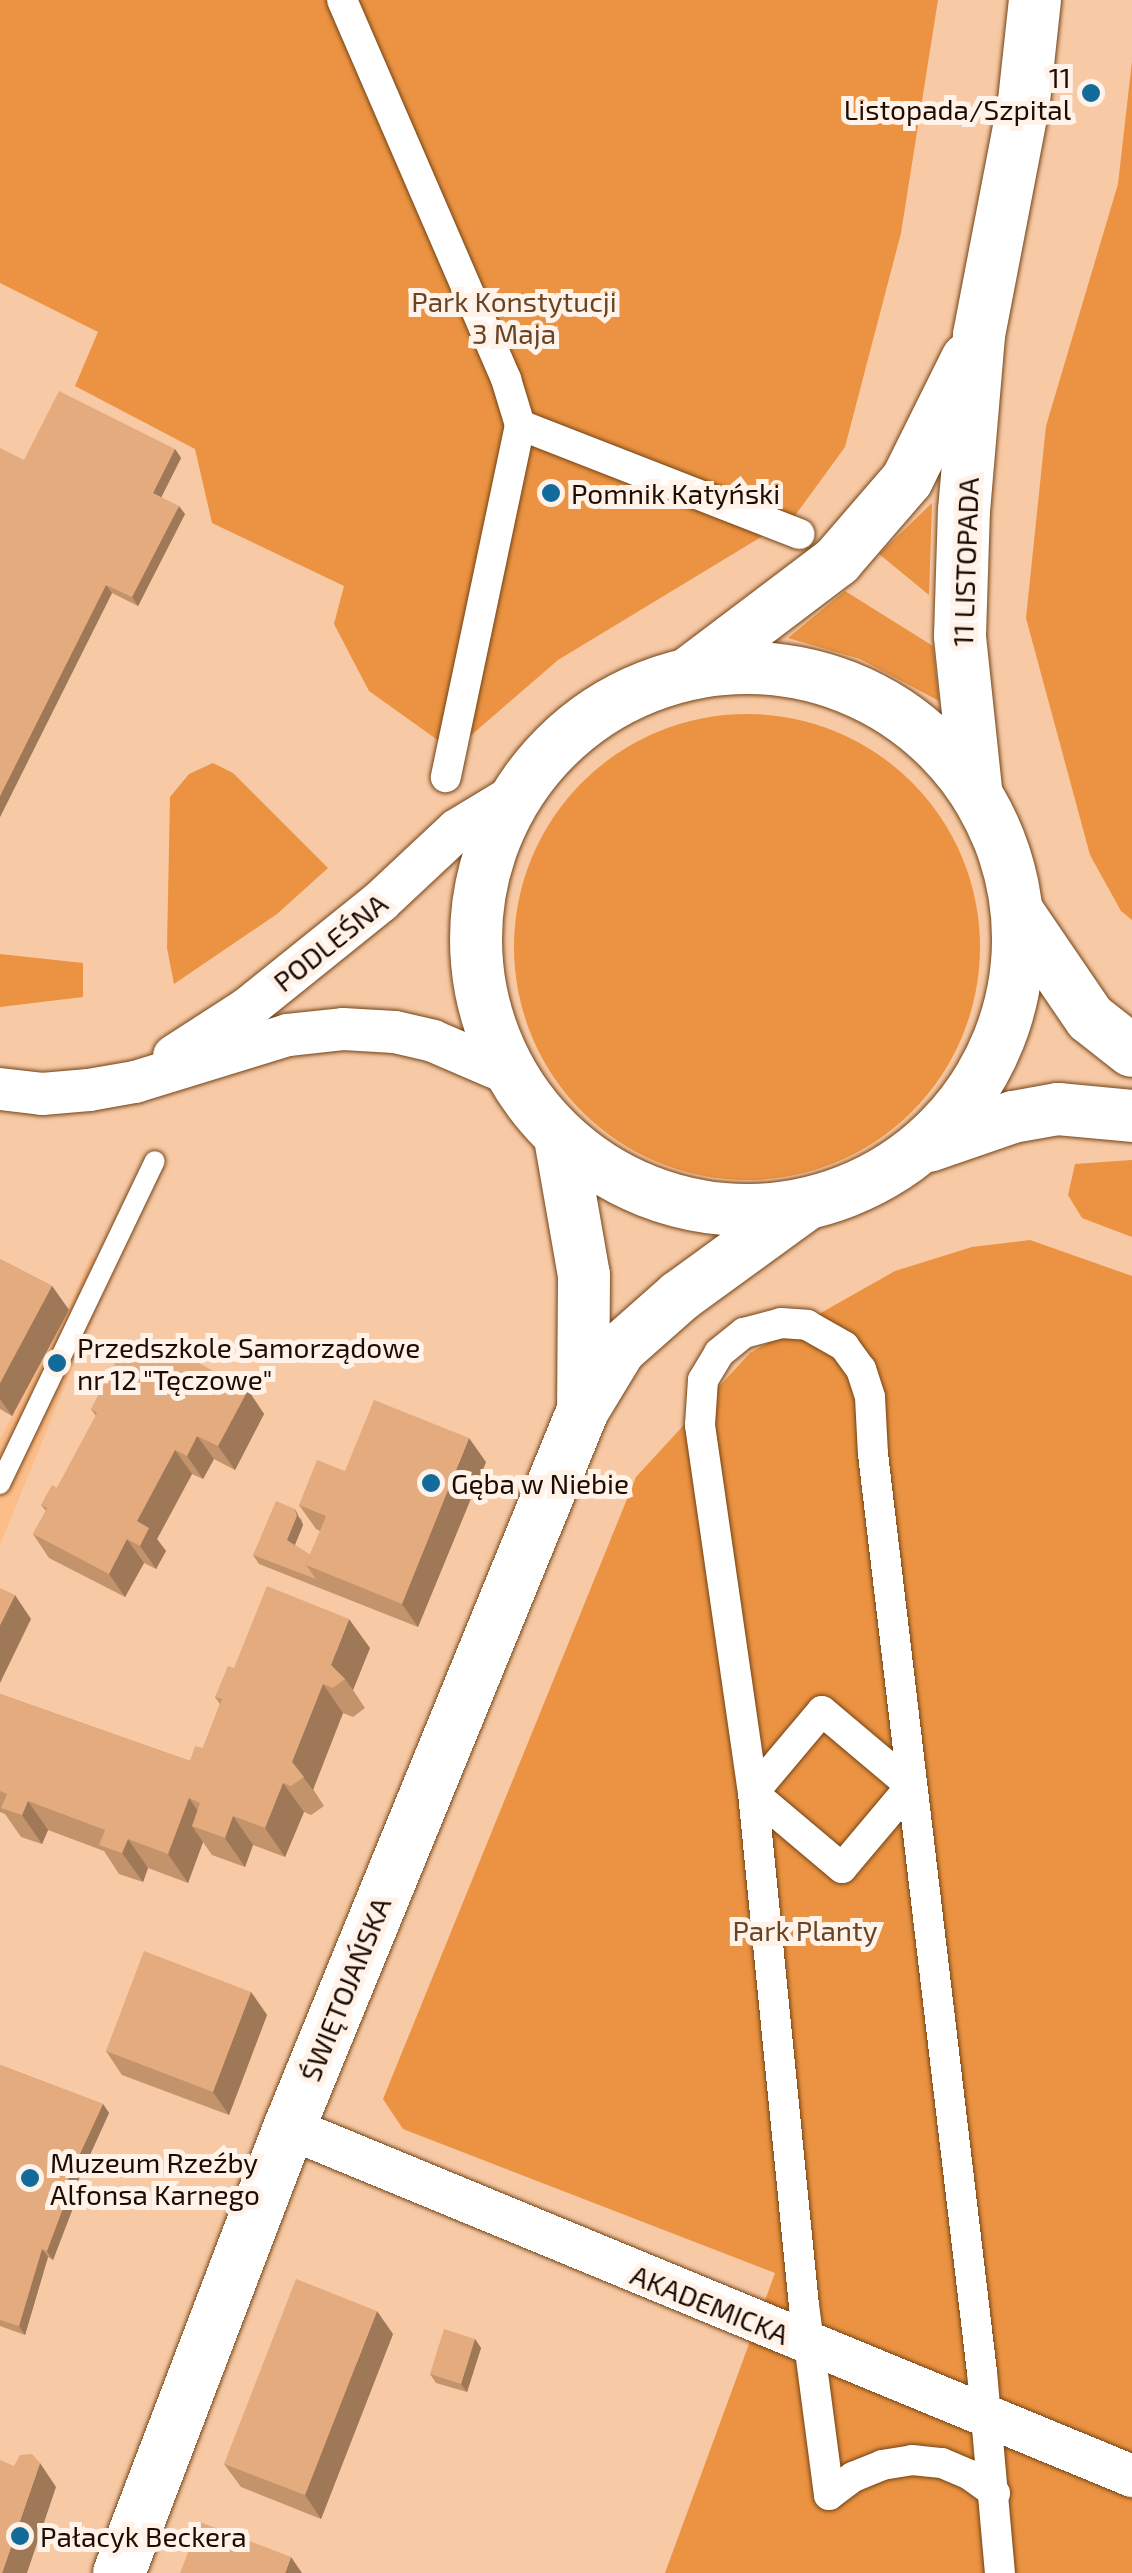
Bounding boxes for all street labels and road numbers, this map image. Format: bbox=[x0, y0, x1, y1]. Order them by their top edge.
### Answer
street label: 11 LISTOPADA bbox=[945, 477, 985, 647]
street label: PODLEŚNA bbox=[266, 886, 394, 998]
street label: ŚWIĘTOJAŃSKA bbox=[293, 1892, 397, 2086]
street label: AKADEMICKA bbox=[626, 2257, 794, 2351]

